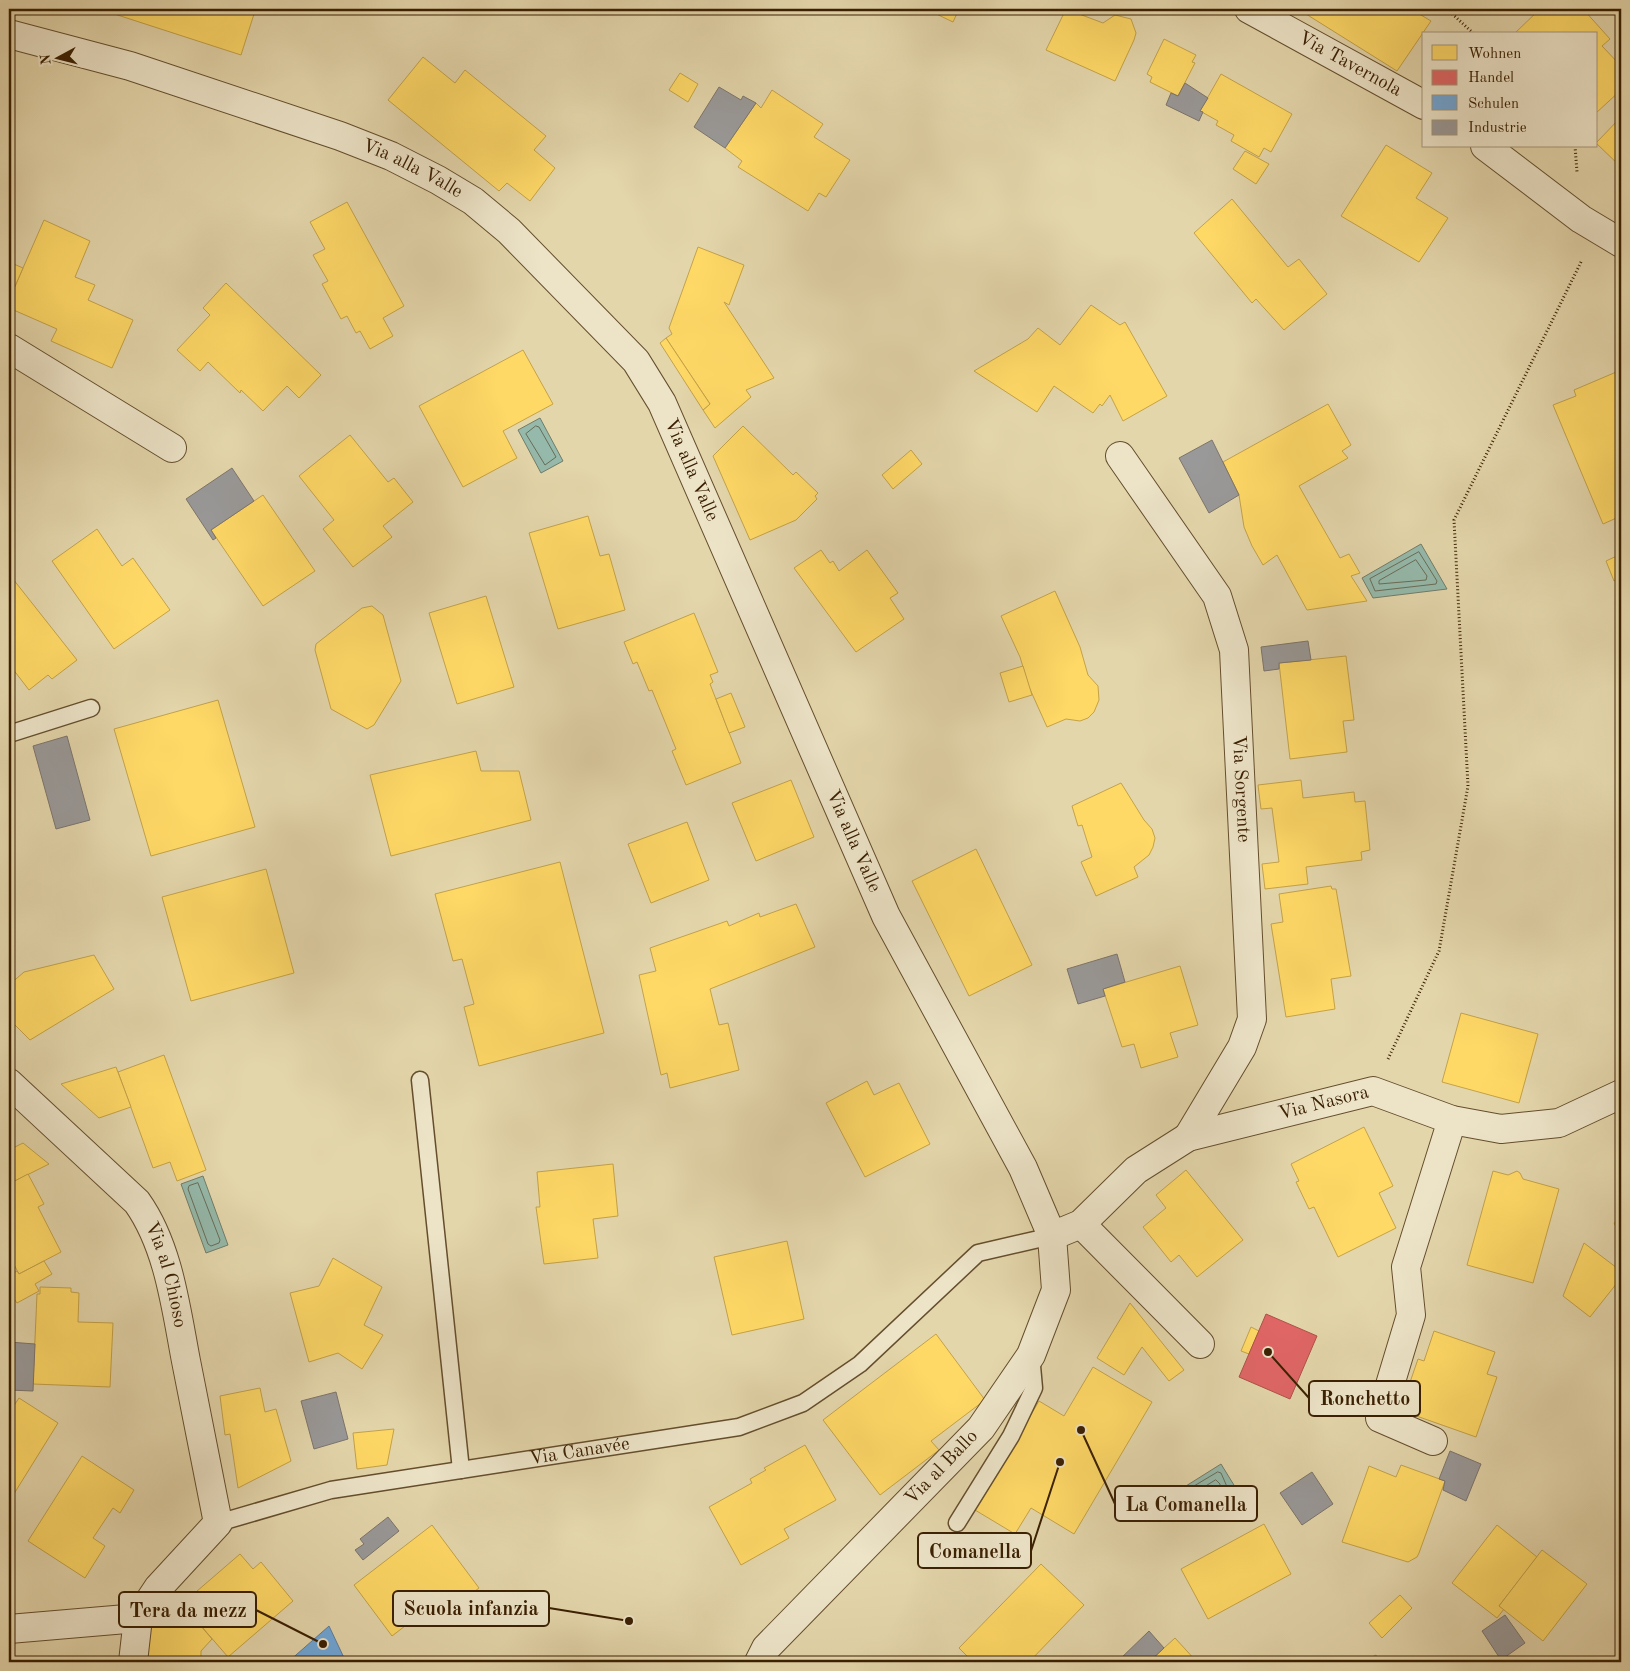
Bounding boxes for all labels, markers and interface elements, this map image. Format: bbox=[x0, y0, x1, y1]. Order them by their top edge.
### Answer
street label: Via Tavernola bbox=[1295, 28, 1405, 101]
north arrow bbox=[32, 32, 82, 82]
legend bbox=[1422, 32, 1598, 148]
text: Wohnen bbox=[1468, 47, 1521, 62]
text: N bbox=[38, 53, 54, 66]
text: Handel bbox=[1468, 71, 1514, 86]
text: Schulen bbox=[1468, 97, 1519, 112]
text: Industrie bbox=[1468, 121, 1527, 136]
street label: Via alla Valle bbox=[359, 136, 466, 202]
street label: Via alla Valle bbox=[661, 416, 722, 524]
street label: Via Sorgente bbox=[1229, 735, 1253, 843]
street label: Via alla Valle bbox=[823, 787, 884, 895]
street label: Via Nasora bbox=[1277, 1083, 1372, 1124]
street label: Via al Chioso bbox=[141, 1219, 189, 1329]
callout: Ronchetto bbox=[1309, 1381, 1420, 1416]
text: Ronchetto bbox=[1320, 1390, 1410, 1410]
street label: Via al Ballo bbox=[902, 1427, 982, 1509]
street label: Via Canavée bbox=[528, 1435, 631, 1469]
callout: La Comanella bbox=[1115, 1486, 1257, 1521]
text: La Comanella bbox=[1125, 1496, 1247, 1516]
callout: Comanella bbox=[918, 1533, 1031, 1568]
text: Comanella bbox=[929, 1543, 1021, 1563]
callout: Scuola infanzia bbox=[393, 1591, 549, 1626]
callout: Tera da mezz bbox=[119, 1592, 256, 1627]
text: Scuola infanzia bbox=[403, 1600, 539, 1620]
text: Tera da mezz bbox=[129, 1602, 247, 1622]

